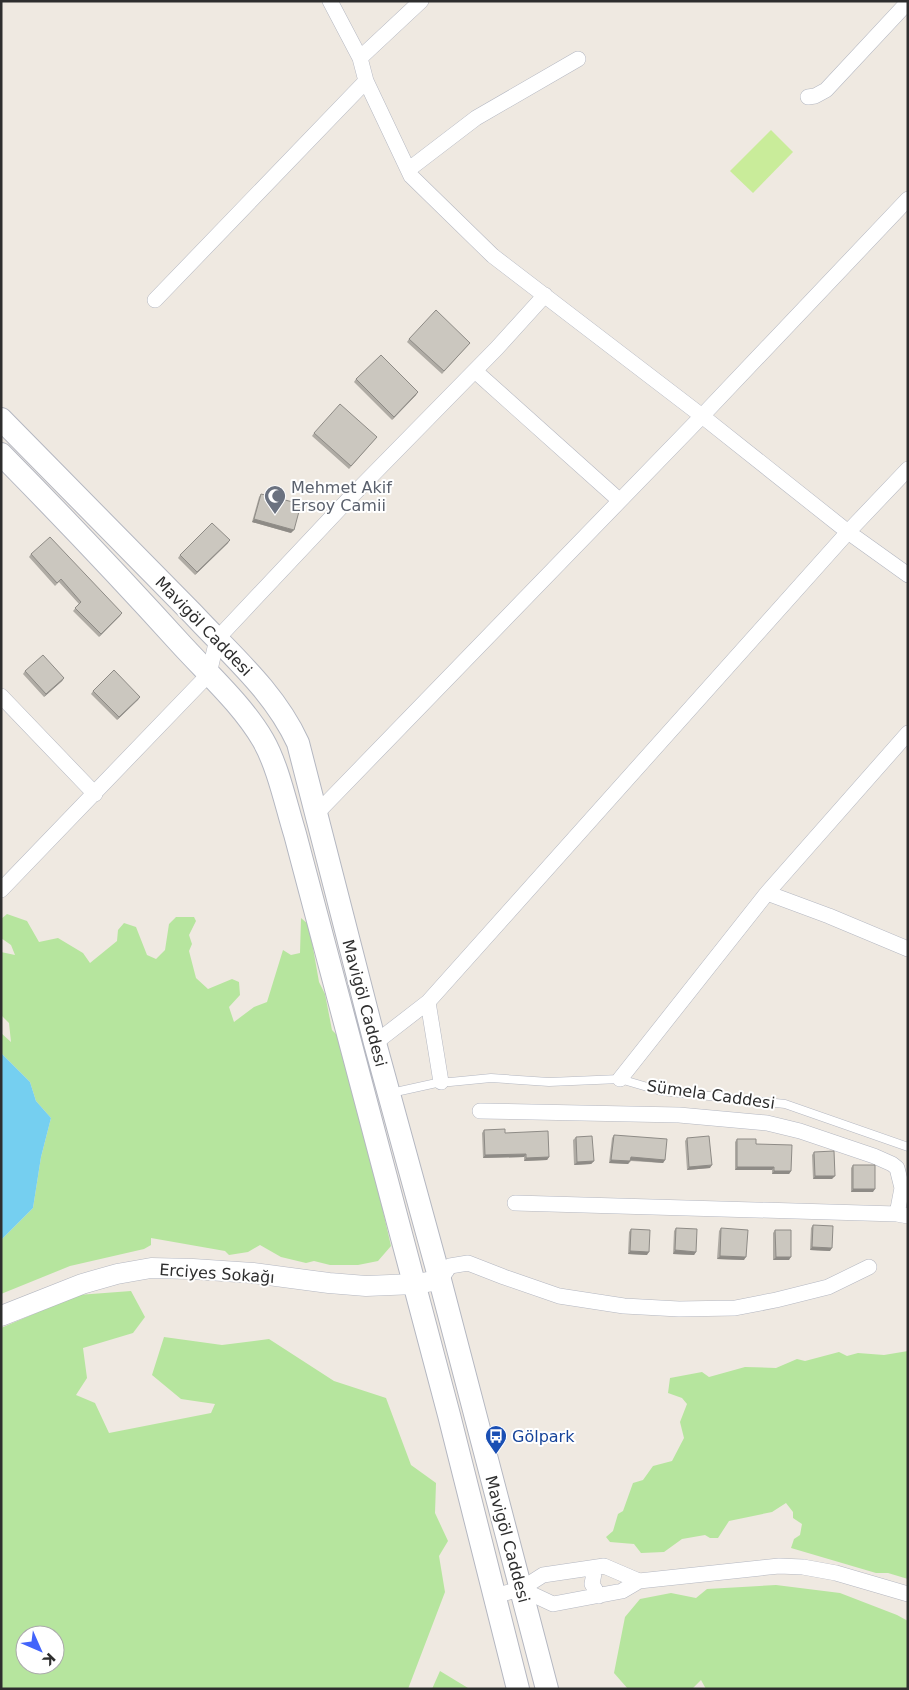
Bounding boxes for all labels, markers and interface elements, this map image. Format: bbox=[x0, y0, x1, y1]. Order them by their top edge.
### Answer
place label: Mehmet Akif Ersoy Camii bbox=[291, 478, 392, 515]
mosque icon: Mehmet Akif Ersoy Camii bbox=[263, 484, 287, 515]
street label: Mavigöl Caddesi bbox=[151, 573, 256, 680]
street label: Mavigöl Caddesi bbox=[338, 937, 391, 1069]
street label: Sümela Caddesi bbox=[646, 1076, 776, 1113]
street label: Erciyes Sokağı bbox=[159, 1260, 275, 1287]
bus stop icon: Gölpark bbox=[484, 1424, 508, 1455]
place label: Gölpark bbox=[512, 1427, 575, 1446]
street label: Mavigöl Caddesi bbox=[481, 1473, 534, 1605]
north arrow bbox=[15, 1625, 65, 1675]
text: K bbox=[39, 1650, 59, 1669]

